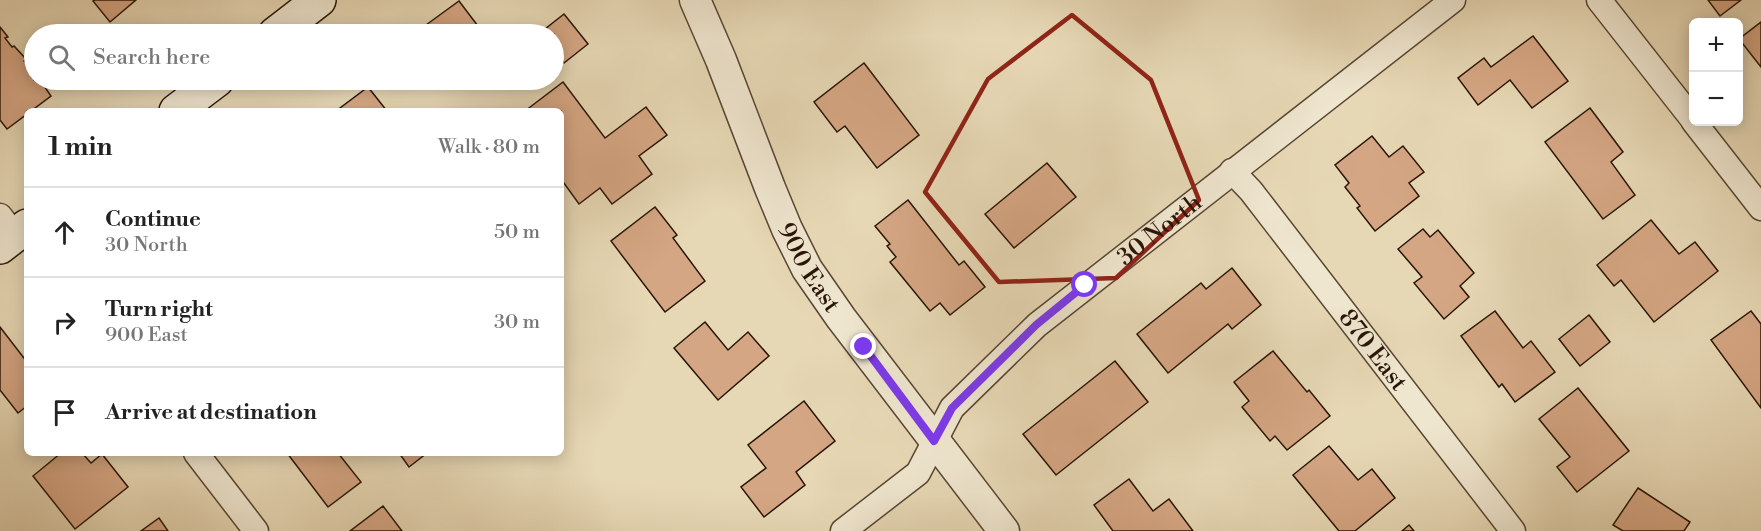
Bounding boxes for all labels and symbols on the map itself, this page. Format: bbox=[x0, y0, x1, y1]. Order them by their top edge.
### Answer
street label: 30 North bbox=[1111, 188, 1208, 273]
street label: 900 East bbox=[770, 218, 847, 319]
route start bbox=[1071, 271, 1097, 297]
street label: 870 East bbox=[1332, 304, 1414, 397]
route end bbox=[850, 333, 876, 359]

